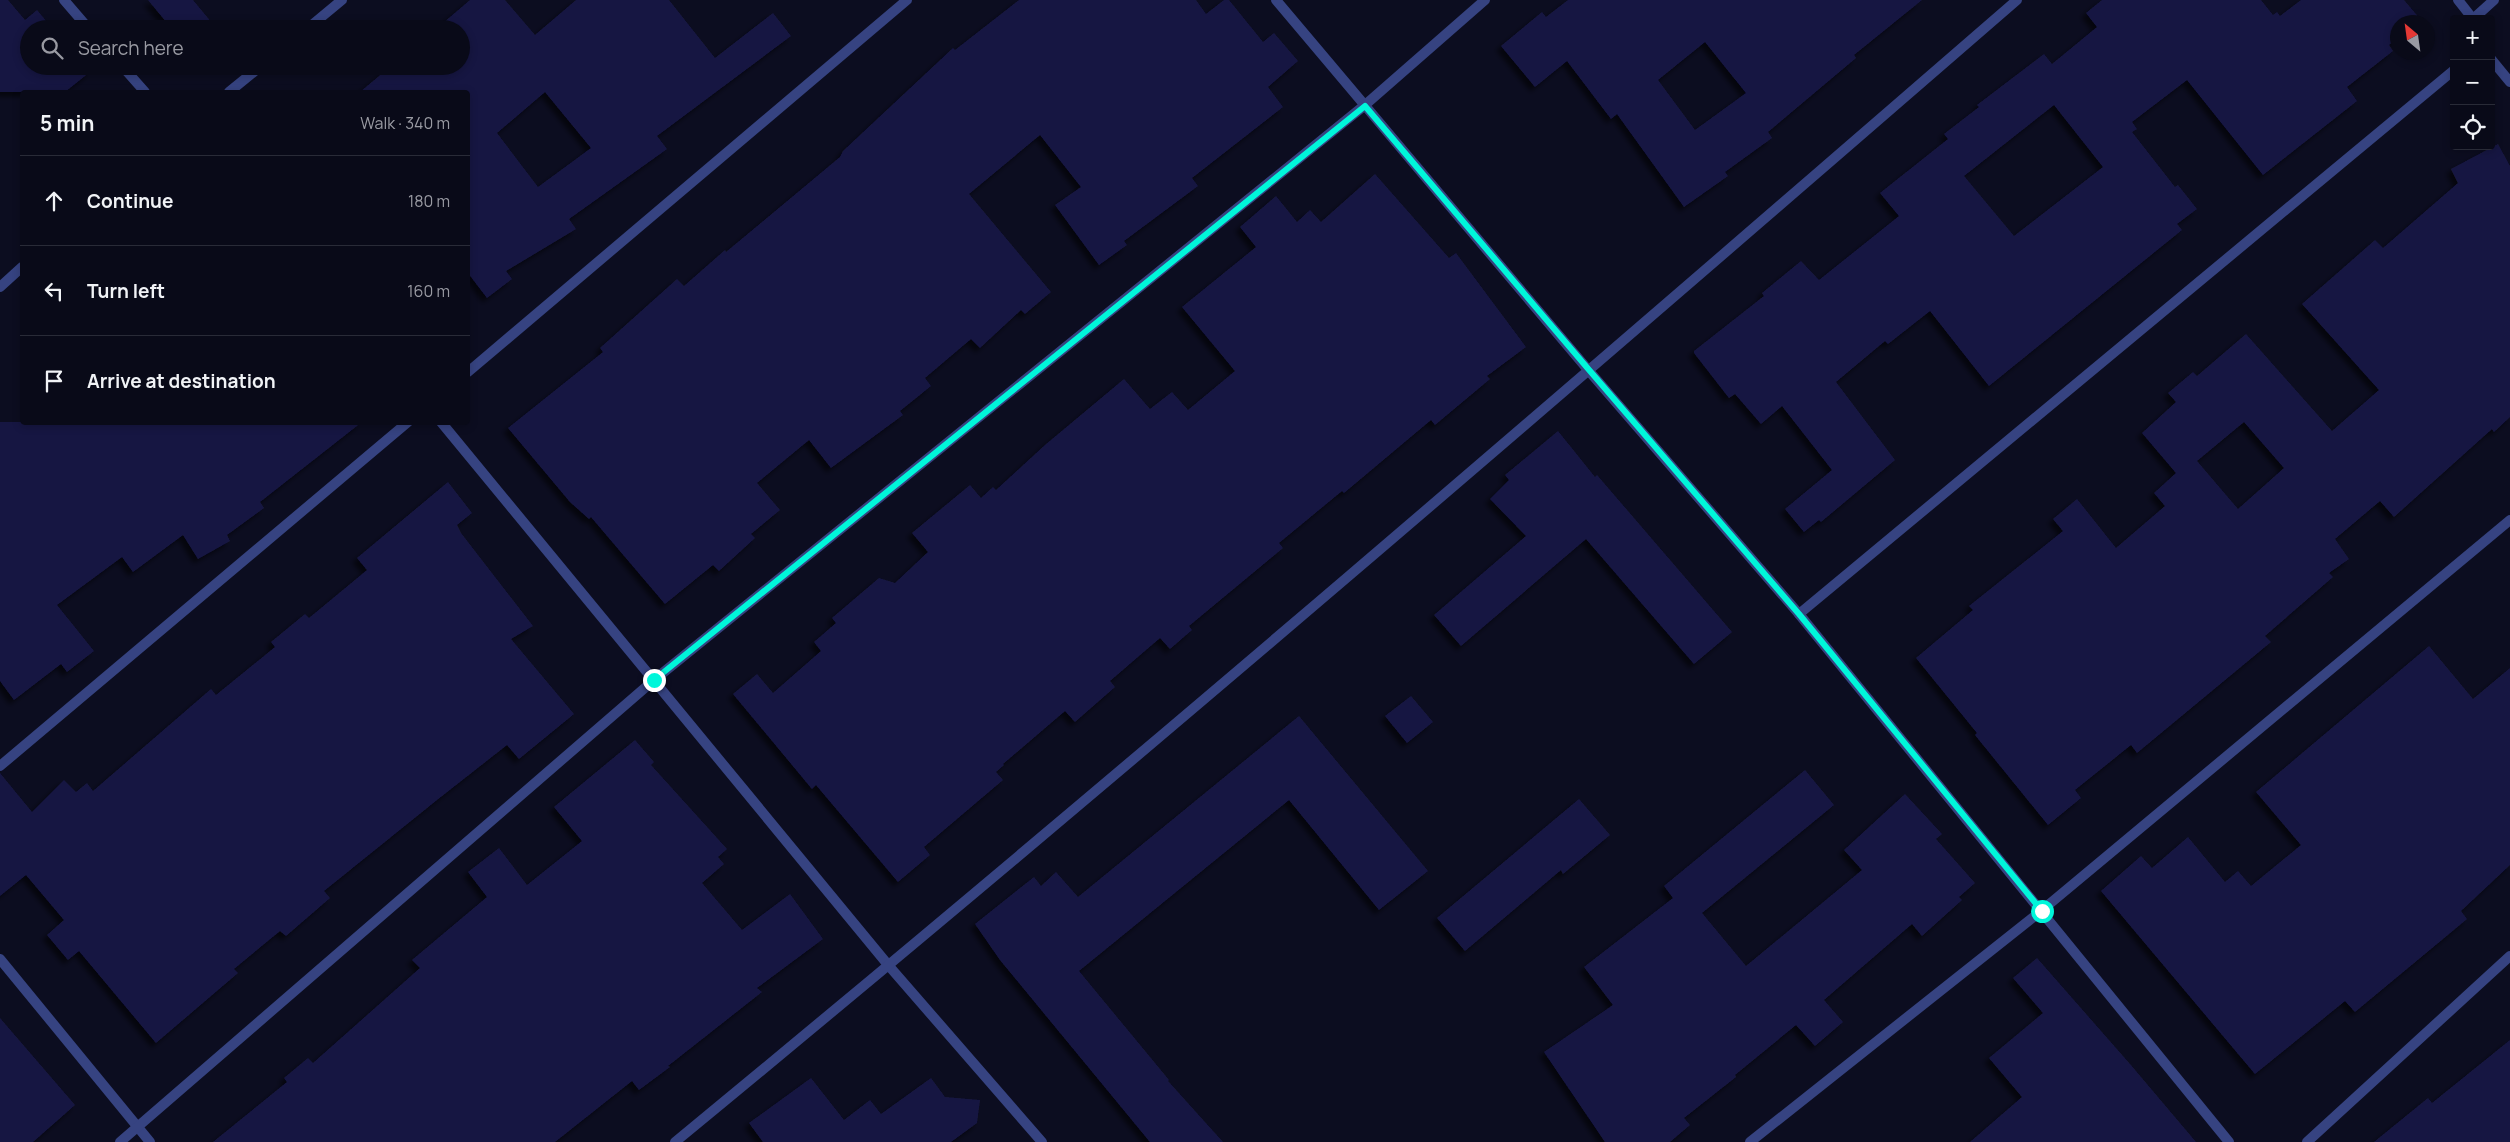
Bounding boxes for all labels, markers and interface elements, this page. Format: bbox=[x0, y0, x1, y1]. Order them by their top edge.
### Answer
north arrow bbox=[2390, 15, 2435, 60]
map controls bbox=[2450, 15, 2495, 150]
button: + bbox=[2450, 15, 2495, 60]
search box bbox=[20, 20, 470, 75]
icon: search bbox=[38, 34, 66, 62]
text: Search here bbox=[78, 35, 184, 61]
button: − bbox=[2450, 60, 2495, 105]
button: locate bbox=[2450, 105, 2495, 150]
text: 5 min bbox=[40, 109, 94, 137]
text: Walk · 340 m bbox=[360, 112, 450, 134]
icon: ahead bbox=[40, 187, 68, 215]
text: Continue bbox=[87, 188, 173, 214]
text: 180 m bbox=[408, 190, 450, 212]
icon: left bbox=[40, 277, 68, 305]
text: Turn left bbox=[87, 278, 165, 304]
text: 160 m bbox=[407, 280, 450, 302]
icon: arrive bbox=[40, 367, 68, 395]
text: Arrive at destination bbox=[87, 368, 276, 394]
route end bbox=[643, 669, 666, 692]
route start bbox=[2031, 900, 2054, 923]

